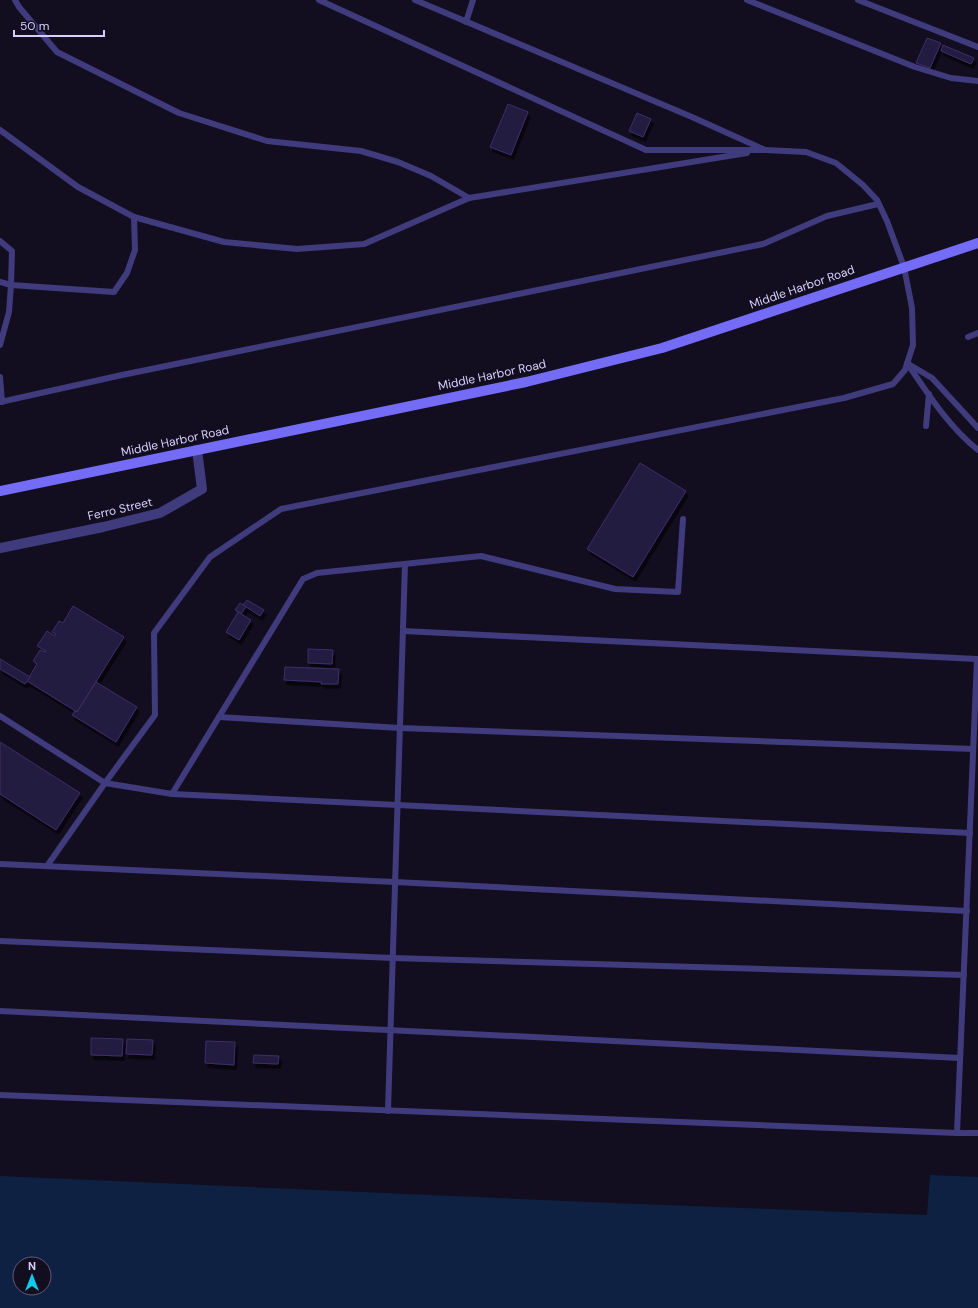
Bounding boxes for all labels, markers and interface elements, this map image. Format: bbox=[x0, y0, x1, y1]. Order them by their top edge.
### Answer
scale bar bbox=[14, 12, 104, 38]
text: 50 m bbox=[20, 18, 49, 34]
street label: Middle Harbor Road bbox=[747, 262, 857, 312]
street label: Middle Harbor Road bbox=[437, 356, 547, 394]
street label: Middle Harbor Road bbox=[120, 422, 230, 460]
street label: Ferro Street bbox=[86, 494, 154, 524]
north arrow bbox=[12, 1256, 52, 1296]
text: N bbox=[28, 1259, 36, 1273]

